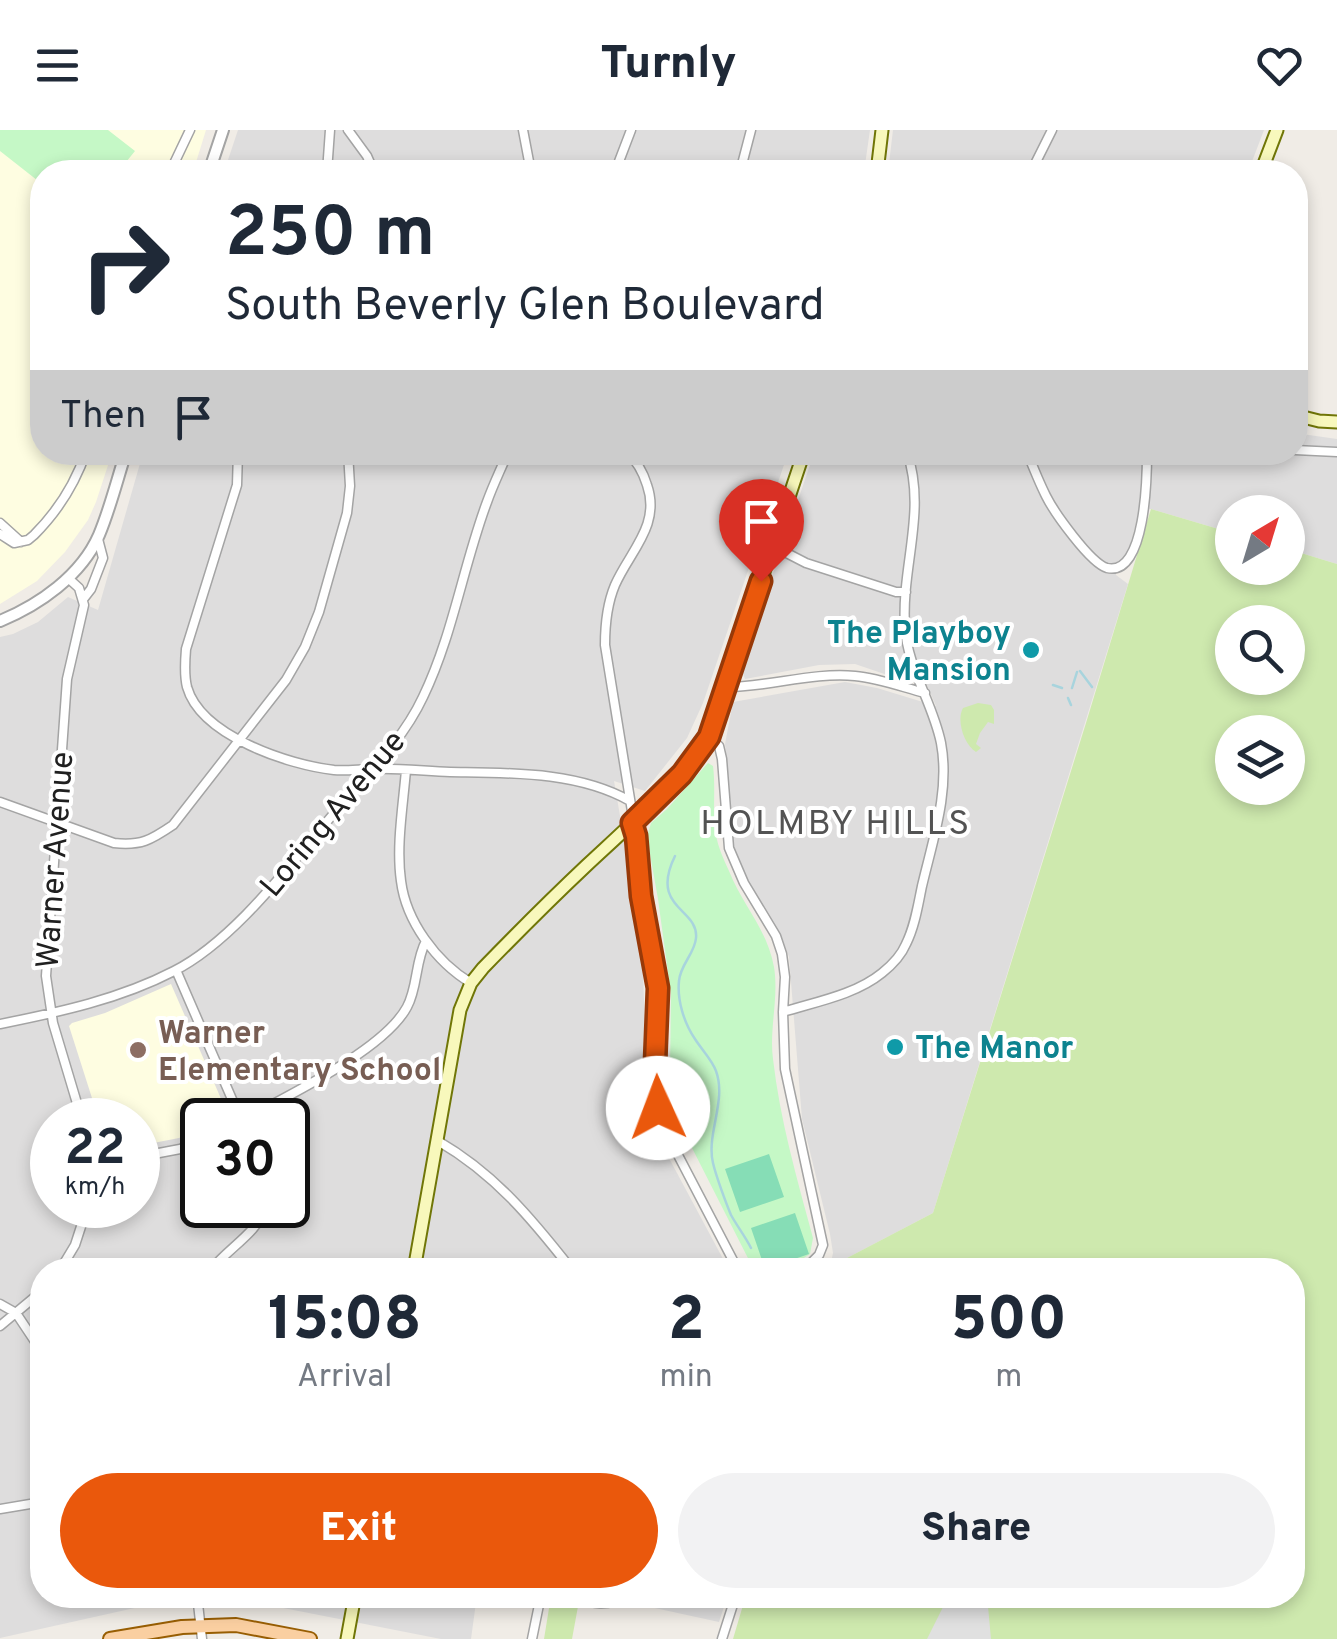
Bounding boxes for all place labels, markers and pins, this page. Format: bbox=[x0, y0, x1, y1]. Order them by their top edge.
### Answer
pin bbox=[719, 479, 804, 582]
place label: The Playboy Mansion bbox=[827, 615, 1011, 692]
marker: The Playboy Mansion bbox=[1020, 639, 1042, 661]
place label: Warner Elementary School bbox=[158, 1015, 441, 1092]
place label: The Manor bbox=[915, 1030, 1073, 1070]
marker: The Manor bbox=[884, 1036, 906, 1058]
marker: Warner Elementary School bbox=[127, 1039, 149, 1061]

